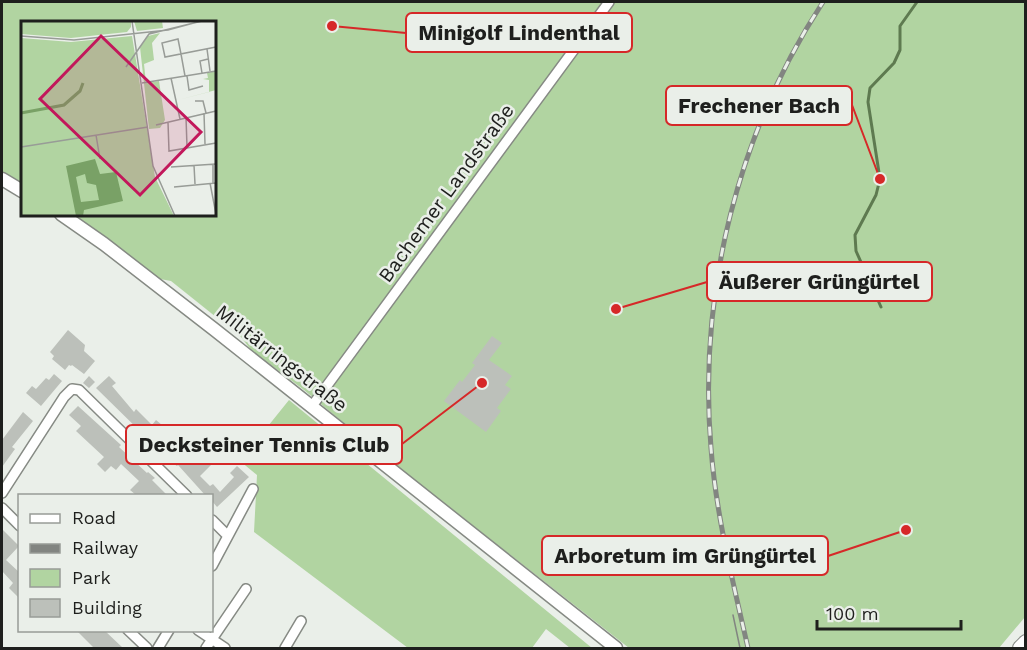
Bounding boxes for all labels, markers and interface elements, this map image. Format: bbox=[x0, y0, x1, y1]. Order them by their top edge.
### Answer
callout: Minigolf Lindenthal bbox=[406, 13, 632, 52]
text: Minigolf Lindenthal bbox=[418, 20, 620, 45]
inset map bbox=[21, 21, 216, 216]
callout: Frechener Bach bbox=[666, 86, 852, 125]
text: Frechener Bach bbox=[678, 93, 840, 118]
street label: Bachemer Landstraße bbox=[373, 99, 519, 287]
callout: Äußerer Grüngürtel bbox=[707, 262, 932, 301]
text: Äußerer Grüngürtel bbox=[719, 269, 919, 294]
street label: Militärringstraße bbox=[211, 299, 353, 417]
callout: Decksteiner Tennis Club bbox=[126, 425, 402, 464]
text: Decksteiner Tennis Club bbox=[139, 432, 389, 457]
legend bbox=[18, 494, 213, 632]
text: Road bbox=[72, 507, 116, 528]
callout: Arboretum im Grüngürtel bbox=[542, 536, 828, 575]
text: Railway bbox=[72, 537, 139, 558]
text: Arboretum im Grüngürtel bbox=[554, 543, 816, 568]
text: Park bbox=[72, 567, 111, 588]
scale bar bbox=[817, 593, 961, 631]
text: Building bbox=[72, 597, 142, 618]
text: 100 m bbox=[826, 603, 879, 624]

